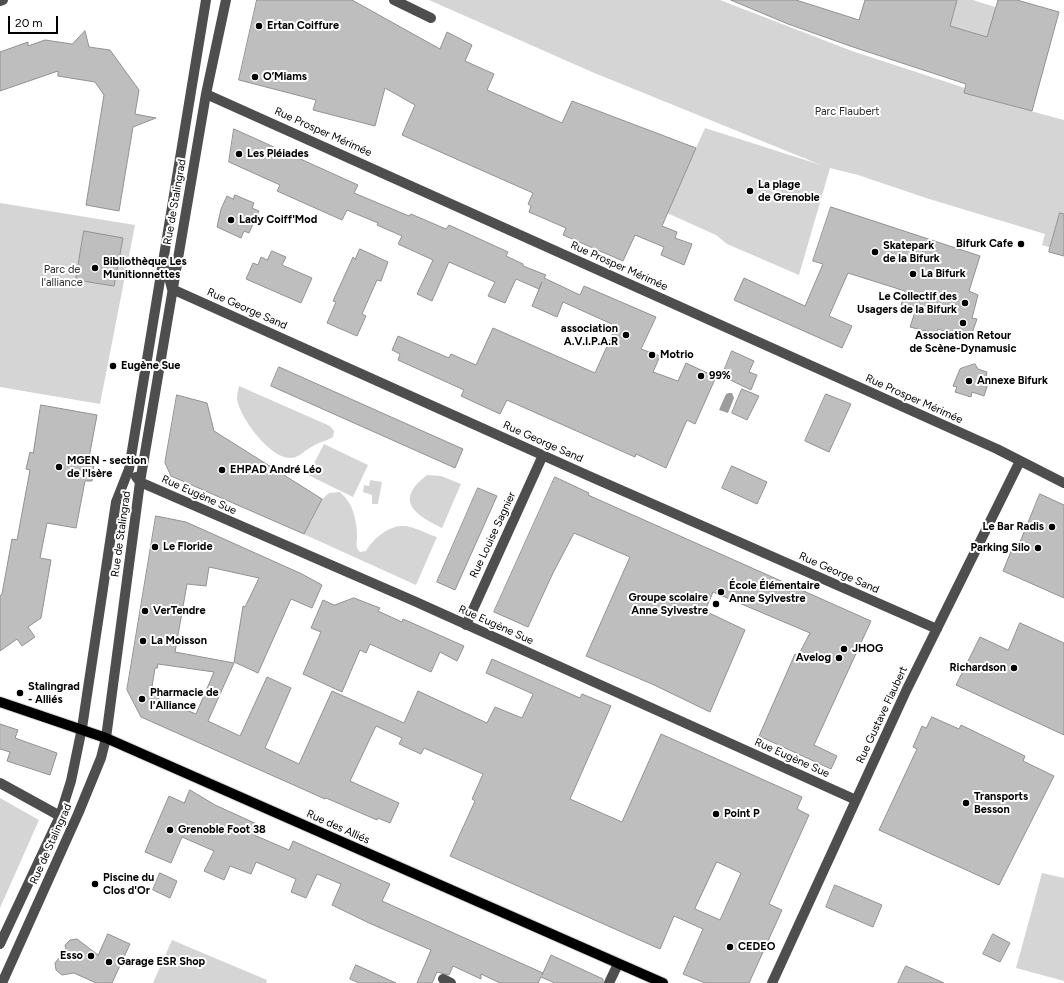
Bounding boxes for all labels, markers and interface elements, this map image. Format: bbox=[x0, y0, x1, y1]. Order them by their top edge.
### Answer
scale bar bbox=[10, 8, 60, 34]
text: 20 m bbox=[15, 16, 43, 30]
place label: Ertan Coiffure bbox=[267, 19, 339, 33]
marker: Ertan Coiffure bbox=[254, 21, 264, 31]
place label: O’Miams bbox=[263, 70, 307, 84]
marker: O’Miams bbox=[250, 72, 260, 82]
street label: Rue Prosper Mérimée bbox=[272, 105, 374, 159]
park label: Parc Flaubert bbox=[815, 105, 879, 119]
place label: Les Pléiades bbox=[247, 147, 309, 161]
marker: Les Pléiades bbox=[234, 149, 244, 159]
street label: Rue de Stalingrad bbox=[161, 158, 189, 246]
place label: La plage de Grenoble bbox=[758, 178, 820, 204]
marker: La plage de Grenoble bbox=[745, 186, 755, 196]
place label: Lady Coiff'Mod bbox=[239, 213, 317, 227]
marker: Lady Coiff'Mod bbox=[226, 215, 236, 225]
place label: Bifurk Cafe bbox=[956, 237, 1013, 251]
street label: Rue Prosper Mérimée bbox=[568, 239, 670, 293]
place label: Skatepark de la Bifurk bbox=[883, 239, 940, 265]
marker: Bifurk Cafe bbox=[1016, 239, 1026, 249]
marker: Skatepark de la Bifurk bbox=[870, 247, 880, 257]
place label: Bibliothèque Les Munitionnettes bbox=[103, 255, 187, 281]
park label: Parc de l'alliance bbox=[41, 263, 83, 289]
marker: Bibliothèque Les Munitionnettes bbox=[90, 263, 100, 273]
place label: La Bifurk bbox=[921, 267, 966, 281]
marker: La Bifurk bbox=[908, 269, 918, 279]
street label: Rue George Sand bbox=[205, 285, 289, 333]
place label: Le Collectif des Usagers de la Bifurk bbox=[857, 290, 957, 316]
marker: Le Collectif des Usagers de la Bifurk bbox=[960, 298, 970, 308]
marker: Association Retour de Scène-Dynamusic bbox=[958, 318, 968, 328]
place label: association A.V.I.P.A.R bbox=[561, 322, 618, 348]
place label: Association Retour de Scène-Dynamusic bbox=[910, 329, 1016, 355]
marker: association A.V.I.P.A.R bbox=[621, 330, 631, 340]
place label: Motrio bbox=[660, 348, 694, 362]
marker: Motrio bbox=[647, 350, 657, 360]
place label: Eugène Sue bbox=[121, 359, 180, 373]
marker: Eugène Sue bbox=[108, 361, 118, 371]
place label: 99% bbox=[709, 369, 731, 383]
marker: 99% bbox=[696, 371, 706, 381]
street label: Rue Prosper Mérimée bbox=[863, 372, 965, 426]
place label: Annexe Bifurk bbox=[977, 374, 1048, 388]
marker: Annexe Bifurk bbox=[964, 376, 974, 386]
street label: Rue George Sand bbox=[501, 418, 585, 466]
place label: MGEN - section de l'Isère bbox=[67, 454, 146, 480]
marker: MGEN - section de l'Isère bbox=[54, 462, 64, 472]
place label: EHPAD André Léo bbox=[230, 463, 322, 477]
marker: EHPAD André Léo bbox=[217, 465, 227, 475]
street label: Rue Eugène Sue bbox=[159, 473, 239, 517]
street label: Rue de Stalingrad bbox=[108, 490, 134, 578]
street label: Rue Louise Sagnier bbox=[467, 490, 519, 580]
place label: Le Bar Radis bbox=[982, 520, 1044, 534]
marker: Le Bar Radis bbox=[1047, 522, 1057, 532]
place label: Le Floride bbox=[163, 540, 212, 554]
place label: Parking Silo bbox=[971, 541, 1030, 555]
marker: Le Floride bbox=[150, 542, 160, 552]
marker: Parking Silo bbox=[1033, 543, 1043, 553]
street label: Rue George Sand bbox=[797, 549, 881, 597]
place label: École Élémentaire Anne Sylvestre bbox=[729, 579, 820, 605]
marker: École Élémentaire Anne Sylvestre bbox=[716, 587, 726, 597]
place label: Groupe scolaire Anne Sylvestre bbox=[628, 591, 708, 617]
marker: Groupe scolaire Anne Sylvestre bbox=[711, 599, 721, 609]
street label: Rue Eugène Sue bbox=[456, 603, 536, 647]
place label: VerTendre bbox=[153, 604, 206, 618]
marker: VerTendre bbox=[140, 606, 150, 616]
place label: La Moisson bbox=[151, 634, 207, 648]
marker: La Moisson bbox=[138, 636, 148, 646]
place label: JHOG bbox=[852, 642, 883, 656]
marker: JHOG bbox=[839, 644, 849, 654]
place label: Avelog bbox=[796, 651, 831, 665]
marker: Avelog bbox=[834, 653, 844, 663]
place label: Richardson bbox=[949, 661, 1006, 675]
marker: Richardson bbox=[1009, 663, 1019, 673]
street label: Rue Gustave Flaubert bbox=[854, 664, 910, 766]
place label: Stalingrad - Alliés bbox=[28, 680, 80, 706]
place label: Pharmacie de l'Alliance bbox=[150, 686, 219, 712]
marker: Stalingrad - Alliés bbox=[15, 688, 25, 698]
marker: Pharmacie de l'Alliance bbox=[137, 694, 147, 704]
street label: Rue Eugène Sue bbox=[752, 736, 832, 780]
place label: Transports Besson bbox=[974, 790, 1028, 816]
marker: Transports Besson bbox=[961, 798, 971, 808]
street label: Rue de Stalingrad bbox=[27, 802, 75, 886]
street label: Rue des Alliés bbox=[304, 807, 372, 847]
place label: Point P bbox=[724, 807, 760, 821]
marker: Point P bbox=[711, 809, 721, 819]
place label: Grenoble Foot 38 bbox=[178, 823, 266, 837]
marker: Grenoble Foot 38 bbox=[165, 825, 175, 835]
place label: Piscine du Clos d'Or bbox=[103, 871, 154, 897]
marker: Piscine du Clos d'Or bbox=[90, 879, 100, 889]
place label: CEDEO bbox=[738, 940, 775, 954]
marker: CEDEO bbox=[725, 942, 735, 952]
place label: Esso bbox=[60, 949, 83, 963]
marker: Esso bbox=[86, 951, 96, 961]
place label: Garage ESR Shop bbox=[117, 955, 205, 969]
marker: Garage ESR Shop bbox=[104, 957, 114, 967]

